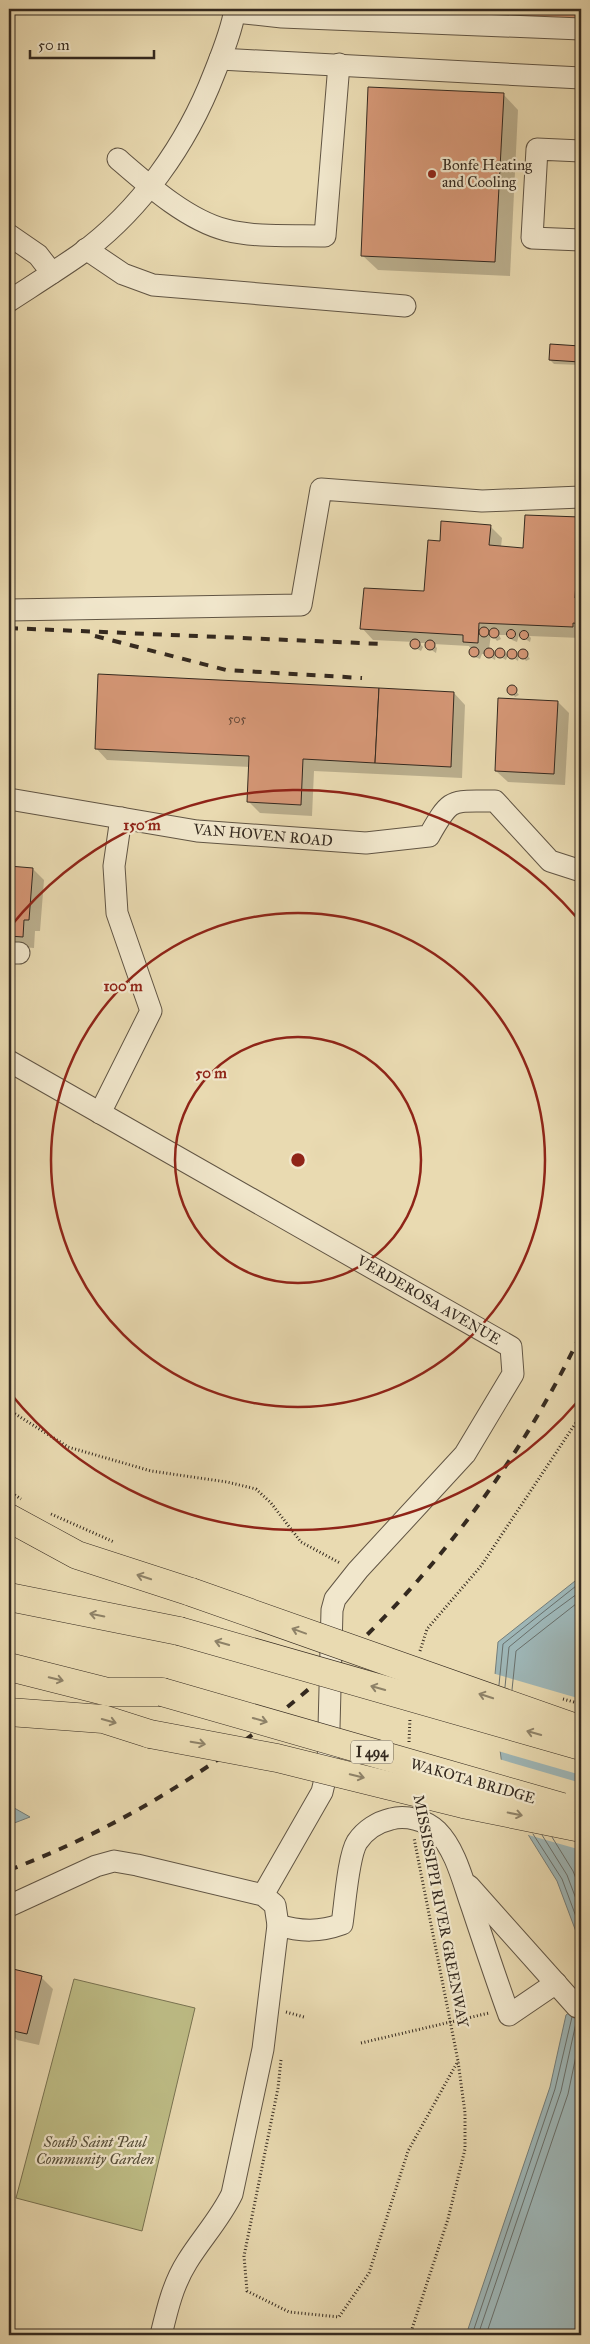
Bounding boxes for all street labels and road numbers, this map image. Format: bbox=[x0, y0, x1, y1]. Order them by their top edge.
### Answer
street label: VAN HOVEN ROAD bbox=[192, 820, 334, 850]
street label: VERDEROSA AVENUE bbox=[353, 1251, 504, 1349]
road number: I 494 bbox=[351, 1740, 393, 1764]
street label: WAKOTA BRIDGE bbox=[408, 1755, 538, 1808]
street label: MISSISSIPPI RIVER GREENWAY bbox=[410, 1793, 472, 2029]

